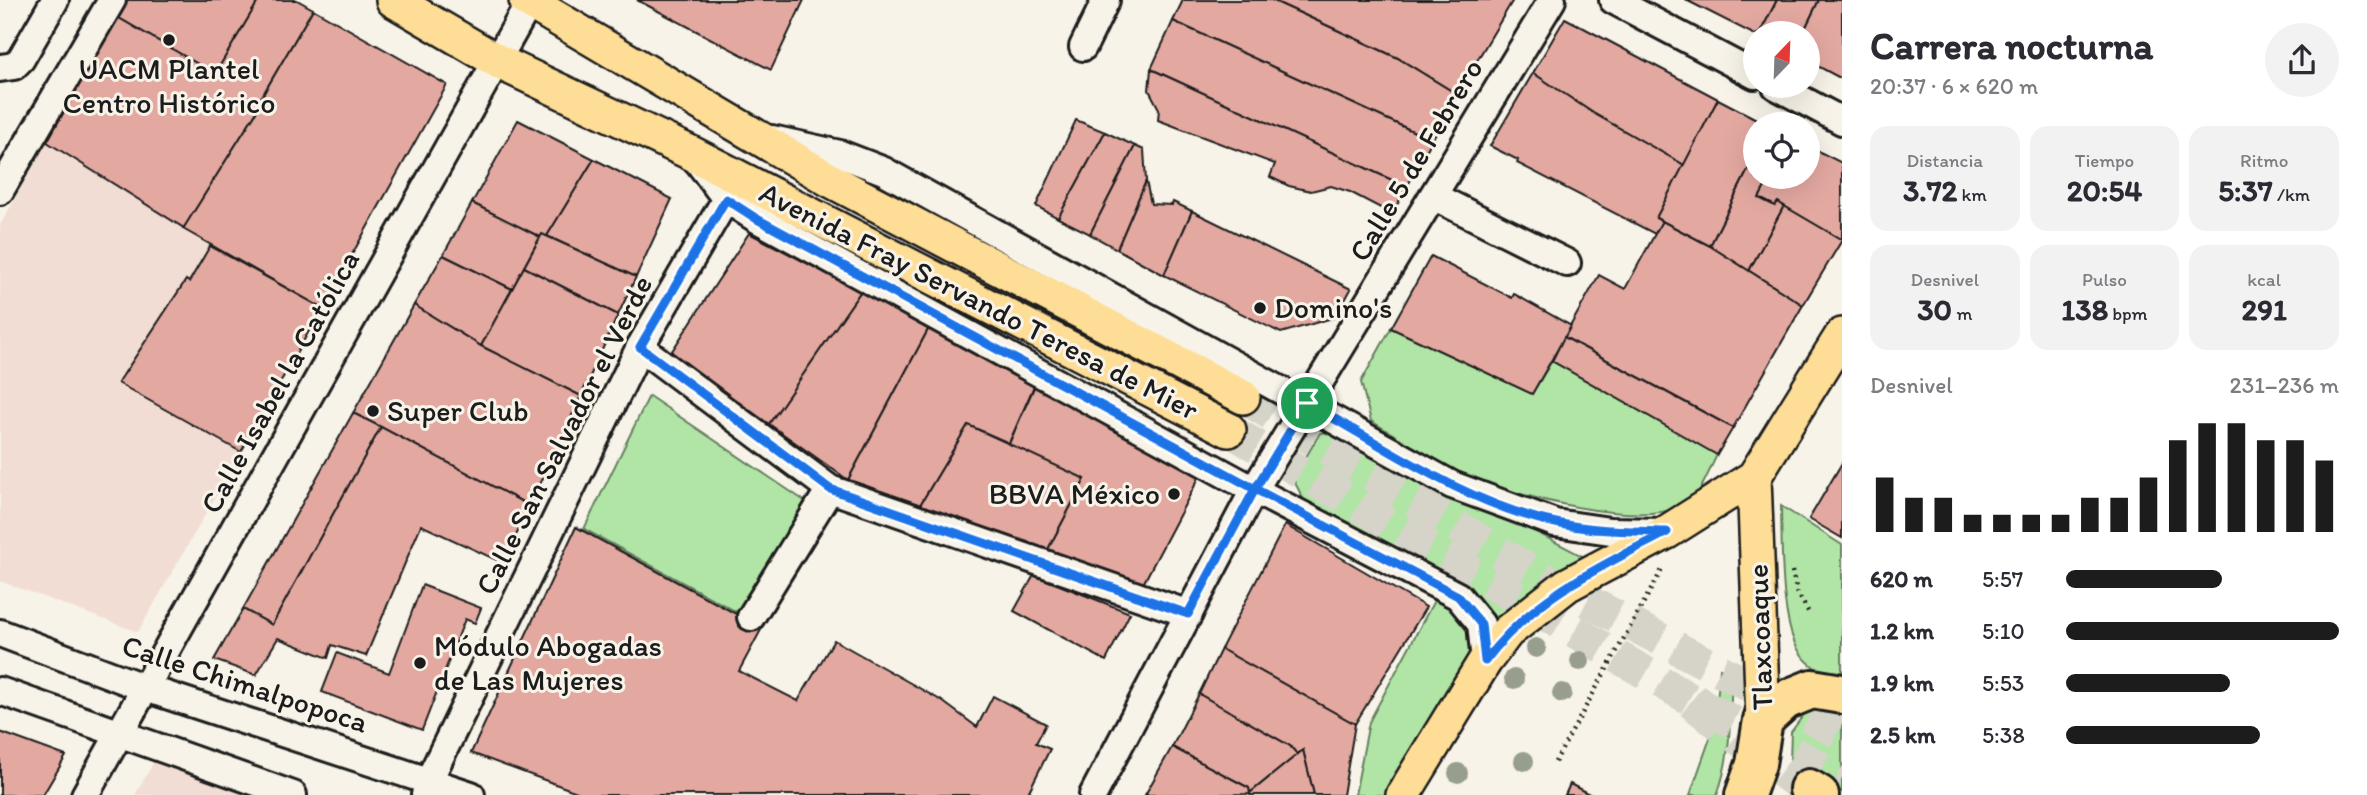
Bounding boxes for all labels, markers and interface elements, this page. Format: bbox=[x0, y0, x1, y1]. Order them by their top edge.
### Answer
north arrow bbox=[1743, 21, 1820, 98]
map controls bbox=[1743, 21, 1820, 189]
text: Carrera nocturna bbox=[1870, 23, 2153, 69]
button: share bbox=[2265, 23, 2339, 97]
marker: UACM Plantel Centro Histórico bbox=[161, 32, 177, 48]
place label: UACM Plantel Centro Histórico bbox=[63, 50, 275, 121]
street label: Calle 5 de Febrero bbox=[1340, 52, 1491, 268]
text: 20:37 · 6 × 620 m bbox=[1870, 72, 2038, 100]
button: locate bbox=[1743, 112, 1820, 189]
text: Distancia bbox=[1906, 149, 1983, 172]
text: Tiempo bbox=[2075, 149, 2134, 172]
text: Ritmo bbox=[2240, 149, 2288, 172]
text: 3.72 bbox=[1903, 172, 1957, 209]
text: 20:54 bbox=[2067, 172, 2142, 209]
text: 5:37 bbox=[2218, 172, 2273, 209]
street label: Avenida Fray Servando Teresa de Mier bbox=[754, 173, 1205, 428]
text: km bbox=[1957, 183, 1987, 206]
text: /km bbox=[2273, 183, 2310, 206]
street label: Calle Isabel la Católica bbox=[192, 244, 367, 520]
text: Desnivel bbox=[1911, 268, 1979, 291]
text: Pulso bbox=[2082, 268, 2127, 291]
text: kcal bbox=[2247, 268, 2281, 291]
street label: Calle San Salvador el Verde bbox=[467, 269, 660, 601]
place label: Domino's bbox=[1274, 289, 1392, 326]
text: 30 bbox=[1917, 291, 1952, 328]
text: 138 bbox=[2061, 291, 2108, 328]
text: 291 bbox=[2241, 291, 2287, 328]
marker: Domino's bbox=[1252, 300, 1268, 316]
text: m bbox=[1952, 302, 1972, 325]
text: bpm bbox=[2108, 302, 2148, 325]
text: Desnivel bbox=[1870, 371, 1953, 399]
text: 231–236 m bbox=[2230, 371, 2339, 399]
pin bbox=[1277, 373, 1337, 433]
icon: arrive bbox=[1288, 384, 1326, 422]
place label: Super Club bbox=[387, 392, 529, 429]
marker: Super Club bbox=[365, 403, 381, 419]
place label: BBVA México bbox=[989, 475, 1160, 512]
marker: BBVA México bbox=[1166, 486, 1182, 502]
street label: Tlaxcoaque bbox=[1738, 563, 1781, 711]
text: 620 m bbox=[1870, 565, 1933, 593]
text: 5:57 bbox=[1982, 565, 2023, 593]
text: 1.2 km bbox=[1870, 617, 1934, 645]
text: 5:10 bbox=[1982, 617, 2025, 645]
street label: Calle Chimalpopoca bbox=[117, 626, 373, 741]
place label: Módulo Abogadas de Las Mujeres bbox=[434, 627, 662, 698]
marker: Módulo Abogadas de Las Mujeres bbox=[412, 655, 428, 671]
text: 1.9 km bbox=[1870, 669, 1934, 697]
text: 5:53 bbox=[1982, 669, 2024, 697]
text: 2.5 km bbox=[1870, 721, 1935, 749]
text: 5:38 bbox=[1982, 721, 2025, 749]

